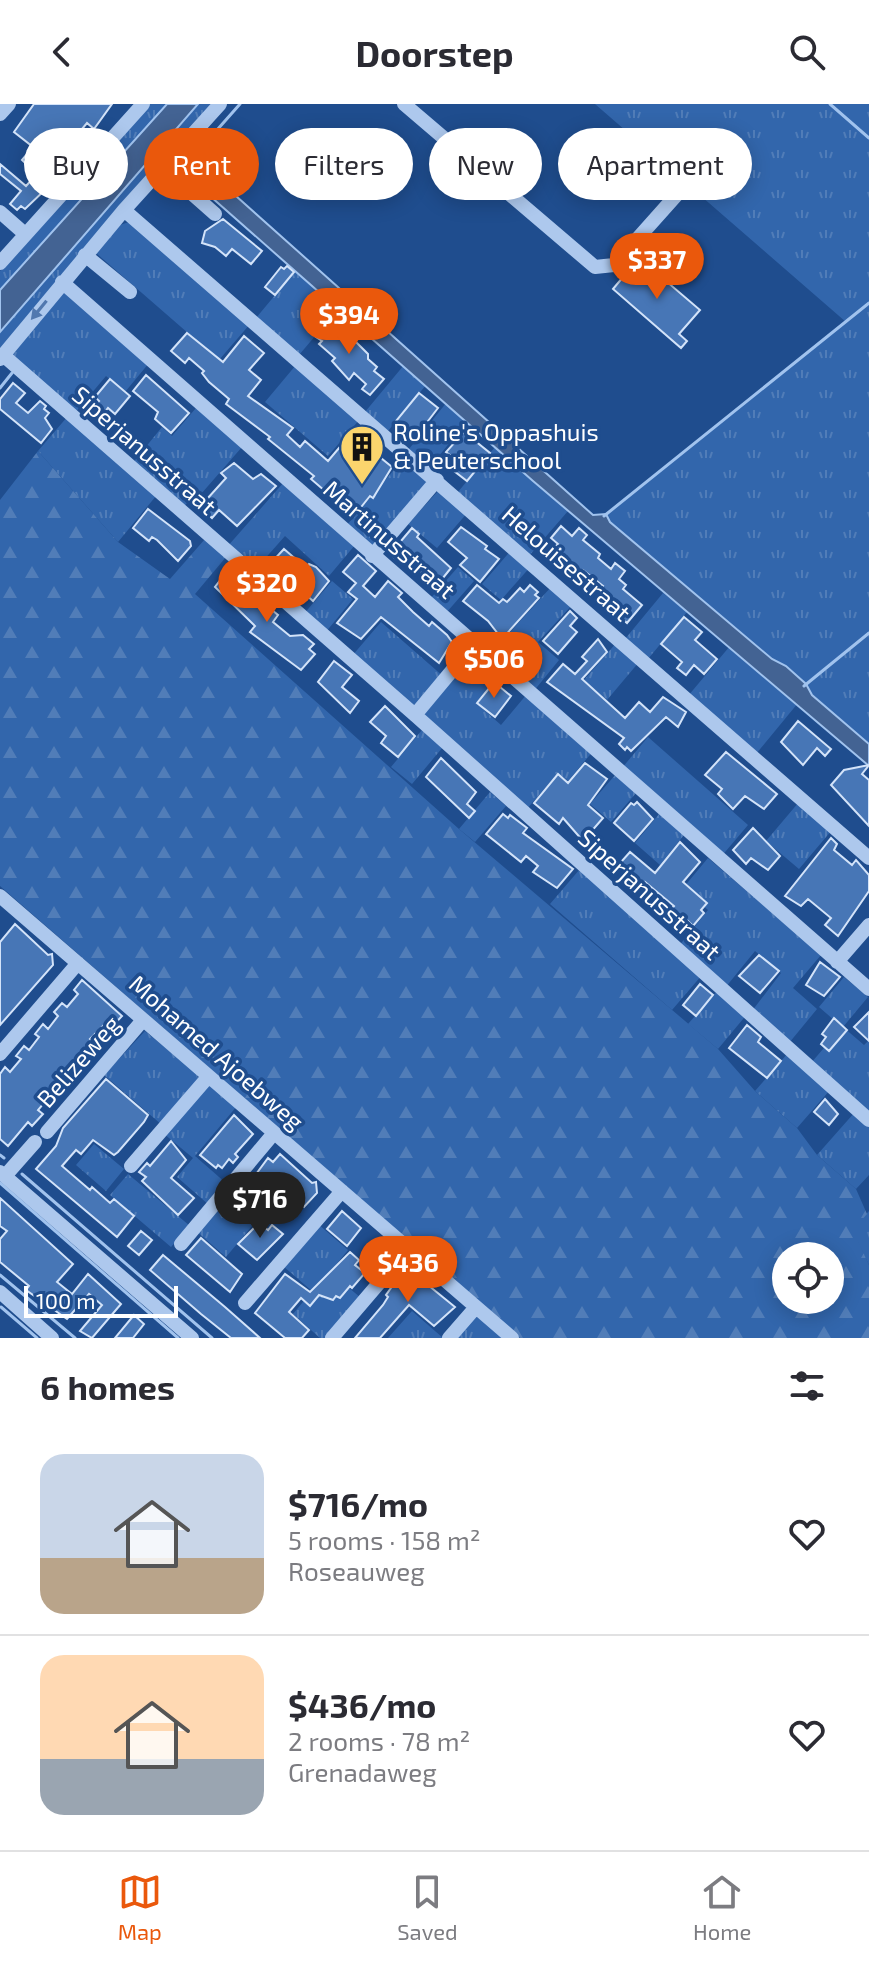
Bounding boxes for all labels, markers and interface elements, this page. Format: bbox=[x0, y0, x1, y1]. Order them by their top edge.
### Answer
icon: back bbox=[40, 30, 84, 74]
icon: search bbox=[785, 30, 829, 74]
text: Doorstep bbox=[355, 31, 514, 74]
chip: Buy bbox=[24, 128, 128, 200]
chip: Rent bbox=[144, 128, 259, 200]
chip: Filters bbox=[275, 128, 413, 200]
chip: New bbox=[429, 128, 542, 200]
chip: Apartment bbox=[558, 128, 752, 200]
pin: $337 bbox=[610, 233, 704, 301]
text: $337 bbox=[628, 243, 686, 274]
pin: $394 bbox=[302, 288, 396, 356]
text: $394 bbox=[318, 298, 380, 329]
one-way arrow bbox=[32, 300, 48, 320]
street label: Siperjanusstraat bbox=[67, 379, 223, 520]
place label: Roline's Oppashuis & Peuterschool bbox=[393, 417, 599, 474]
building icon: Roline's Oppashuis & Peuterschool bbox=[338, 423, 386, 486]
street label: Martinusstraat bbox=[318, 474, 462, 604]
street label: Helouisestraat bbox=[497, 499, 637, 627]
pin: $320 bbox=[220, 556, 314, 624]
text: $320 bbox=[236, 566, 298, 597]
pin: $506 bbox=[447, 632, 541, 700]
text: $506 bbox=[463, 642, 525, 673]
street label: Siperjanusstraat bbox=[573, 822, 727, 965]
street label: Mohamed Ajoebweg bbox=[124, 968, 310, 1135]
street label: Belizeweg bbox=[30, 1009, 126, 1113]
pin: $716 bbox=[213, 1172, 307, 1240]
text: $716 bbox=[232, 1182, 288, 1213]
pin: $436 bbox=[361, 1236, 455, 1304]
map controls bbox=[772, 1242, 844, 1314]
button: locate bbox=[772, 1242, 844, 1314]
text: $436 bbox=[377, 1246, 439, 1277]
scale bar bbox=[24, 1282, 178, 1318]
text: 100 m bbox=[36, 1287, 95, 1313]
icon: filters bbox=[785, 1364, 829, 1408]
text: 6 homes bbox=[40, 1366, 175, 1407]
text: $716/mo bbox=[288, 1483, 428, 1524]
icon: home bbox=[104, 1486, 200, 1582]
icon: heart bbox=[785, 1512, 829, 1556]
text: 5 rooms · 158 m² bbox=[288, 1524, 480, 1555]
text: Roseauweg bbox=[288, 1555, 425, 1586]
text: $436/mo bbox=[288, 1684, 436, 1725]
icon: home bbox=[104, 1687, 200, 1783]
icon: heart bbox=[785, 1713, 829, 1757]
text: 2 rooms · 78 m² bbox=[288, 1725, 470, 1756]
text: Grenadaweg bbox=[288, 1756, 437, 1787]
tab: Map bbox=[118, 1870, 162, 1944]
tab: Saved bbox=[397, 1870, 458, 1944]
tab: Home bbox=[693, 1870, 751, 1944]

